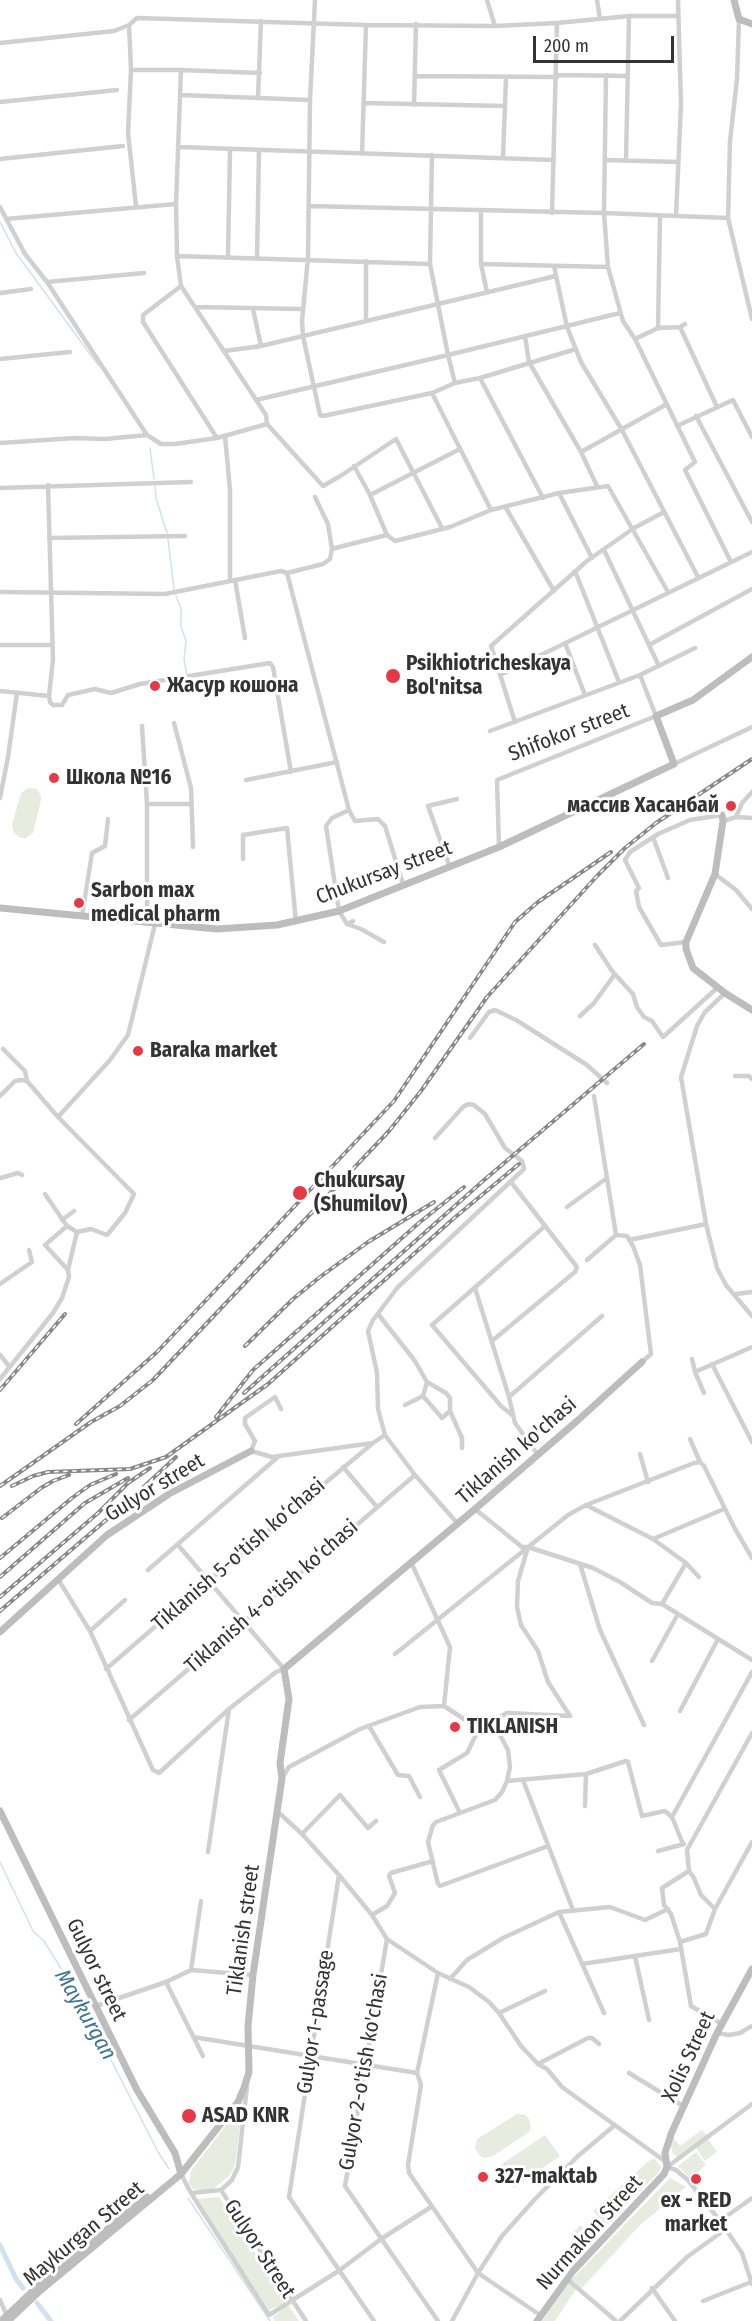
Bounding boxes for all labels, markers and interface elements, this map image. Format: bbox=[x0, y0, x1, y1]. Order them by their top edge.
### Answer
scale bar bbox=[536, 24, 677, 62]
text: 200 m bbox=[544, 35, 589, 57]
place label: Psikhiotricheskaya Bol'nitsa bbox=[406, 651, 571, 701]
marker: Psikhiotricheskaya Bol'nitsa bbox=[384, 667, 402, 685]
place label: Жасур кошона bbox=[167, 673, 299, 699]
marker: Жасур кошона bbox=[148, 679, 162, 693]
street label: Shifokor street bbox=[505, 698, 633, 768]
place label: Школа №16 bbox=[66, 765, 171, 791]
marker: Школа №16 bbox=[47, 771, 61, 785]
place label: массив Хасанбай bbox=[567, 793, 719, 819]
marker: массив Хасанбай bbox=[724, 799, 738, 813]
street label: Chukursay street bbox=[313, 836, 455, 910]
place label: Sarbon max medical pharm bbox=[91, 878, 220, 928]
marker: Sarbon max medical pharm bbox=[72, 896, 86, 910]
place label: Baraka market bbox=[150, 1038, 277, 1064]
marker: Baraka market bbox=[131, 1044, 145, 1058]
place label: Chukursay (Shumilov) bbox=[314, 1168, 407, 1218]
marker: Chukursay (Shumilov) bbox=[291, 1184, 309, 1202]
street label: Tiklanish ko'chasi bbox=[452, 1392, 582, 1510]
street label: Gulyor street bbox=[101, 1449, 209, 1527]
street label: Tiklanish 5-o'tish ko‘chasi bbox=[147, 1473, 331, 1637]
street label: Tiklanish 4-o'tish ko‘chasi bbox=[180, 1515, 364, 1679]
place label: TIKLANISH bbox=[467, 1714, 558, 1740]
marker: TIKLANISH bbox=[448, 1720, 462, 1734]
street label: Tiklanish street bbox=[222, 1863, 266, 1997]
street label: Gulyor street bbox=[60, 1915, 132, 2025]
street label: Gulyor 1-passage bbox=[292, 1948, 340, 2096]
water label: Maykurgan bbox=[48, 1965, 122, 2065]
street label: Gulyor 2-o'tish ko'chasi bbox=[334, 1972, 394, 2172]
street label: Xolis Street bbox=[657, 2008, 721, 2106]
place label: ASAD KNR bbox=[202, 2103, 289, 2129]
marker: ASAD KNR bbox=[180, 2107, 198, 2125]
place label: 327-maktab bbox=[495, 2164, 597, 2190]
marker: 327-maktab bbox=[476, 2170, 490, 2184]
street label: Nurmakon Street bbox=[532, 2170, 648, 2296]
marker: ex - RED market bbox=[689, 2172, 703, 2186]
street label: Maykurgan Street bbox=[19, 2176, 149, 2292]
place label: ex - RED market bbox=[660, 2188, 732, 2238]
street label: Gulyor Street bbox=[218, 2195, 300, 2303]

